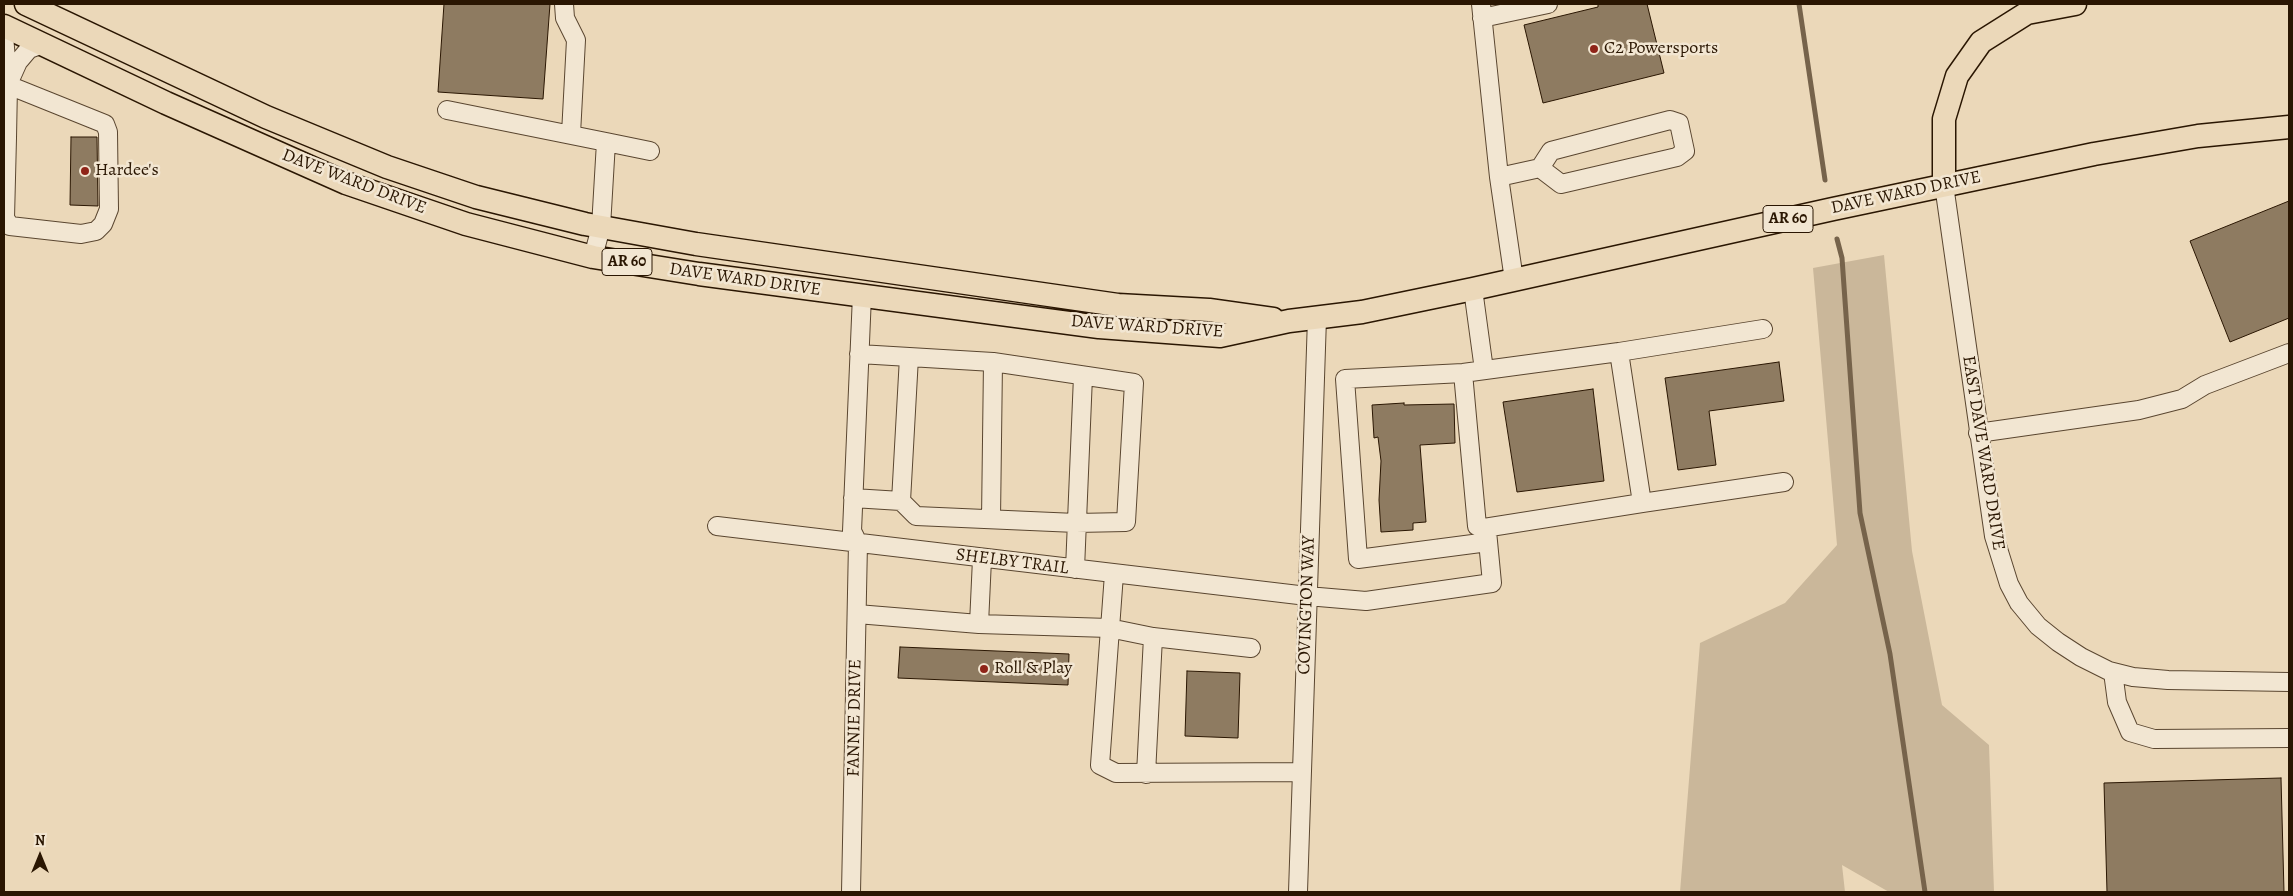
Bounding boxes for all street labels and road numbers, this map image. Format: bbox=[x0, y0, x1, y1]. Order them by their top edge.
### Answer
street label: DAVE WARD DRIVE bbox=[279, 145, 429, 219]
street label: DAVE WARD DRIVE bbox=[1829, 167, 1983, 219]
road number: AR 60 bbox=[1763, 205, 1813, 232]
road number: AR 60 bbox=[602, 248, 652, 276]
street label: DAVE WARD DRIVE bbox=[668, 259, 822, 301]
street label: DAVE WARD DRIVE bbox=[1070, 311, 1224, 343]
street label: EAST DAVE WARD DRIVE bbox=[1957, 354, 2009, 552]
street label: COVINGTON WAY bbox=[1294, 535, 1320, 675]
street label: SHELBY TRAIL bbox=[954, 544, 1070, 580]
street label: FANNIE DRIVE bbox=[843, 659, 867, 777]

